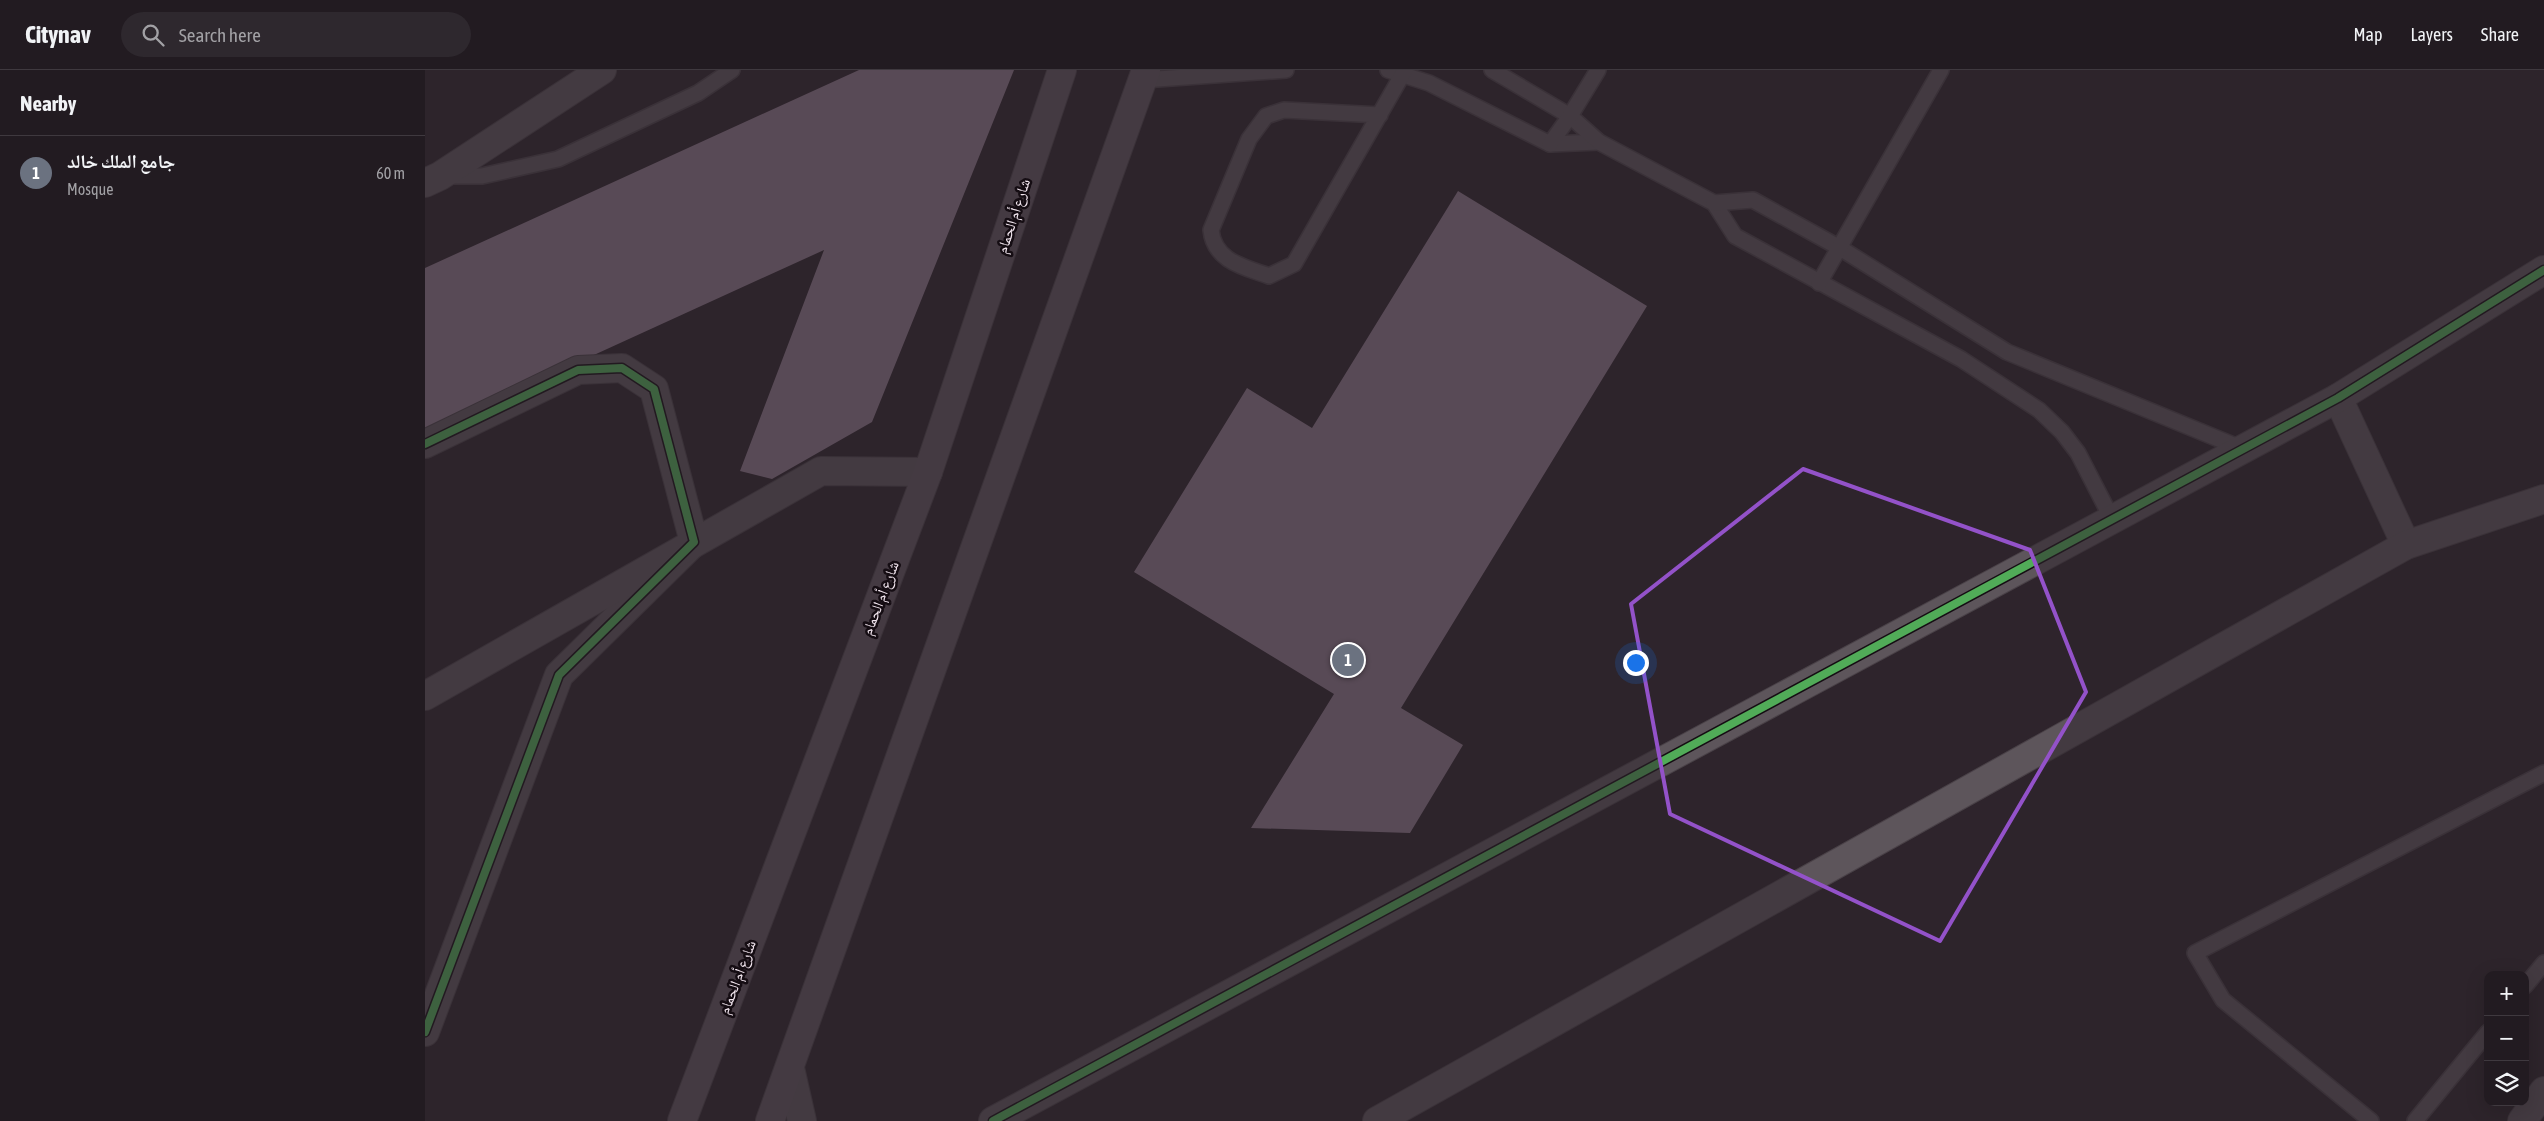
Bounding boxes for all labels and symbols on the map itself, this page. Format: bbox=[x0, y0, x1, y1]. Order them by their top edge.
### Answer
street label: شارع أم الحمام bbox=[993, 176, 1035, 256]
street label: شارع أم الحمام bbox=[858, 559, 904, 638]
pin: 1 bbox=[1332, 641, 1364, 679]
your location bbox=[1623, 650, 1649, 676]
street label: شارع أم الحمام bbox=[715, 938, 761, 1017]

